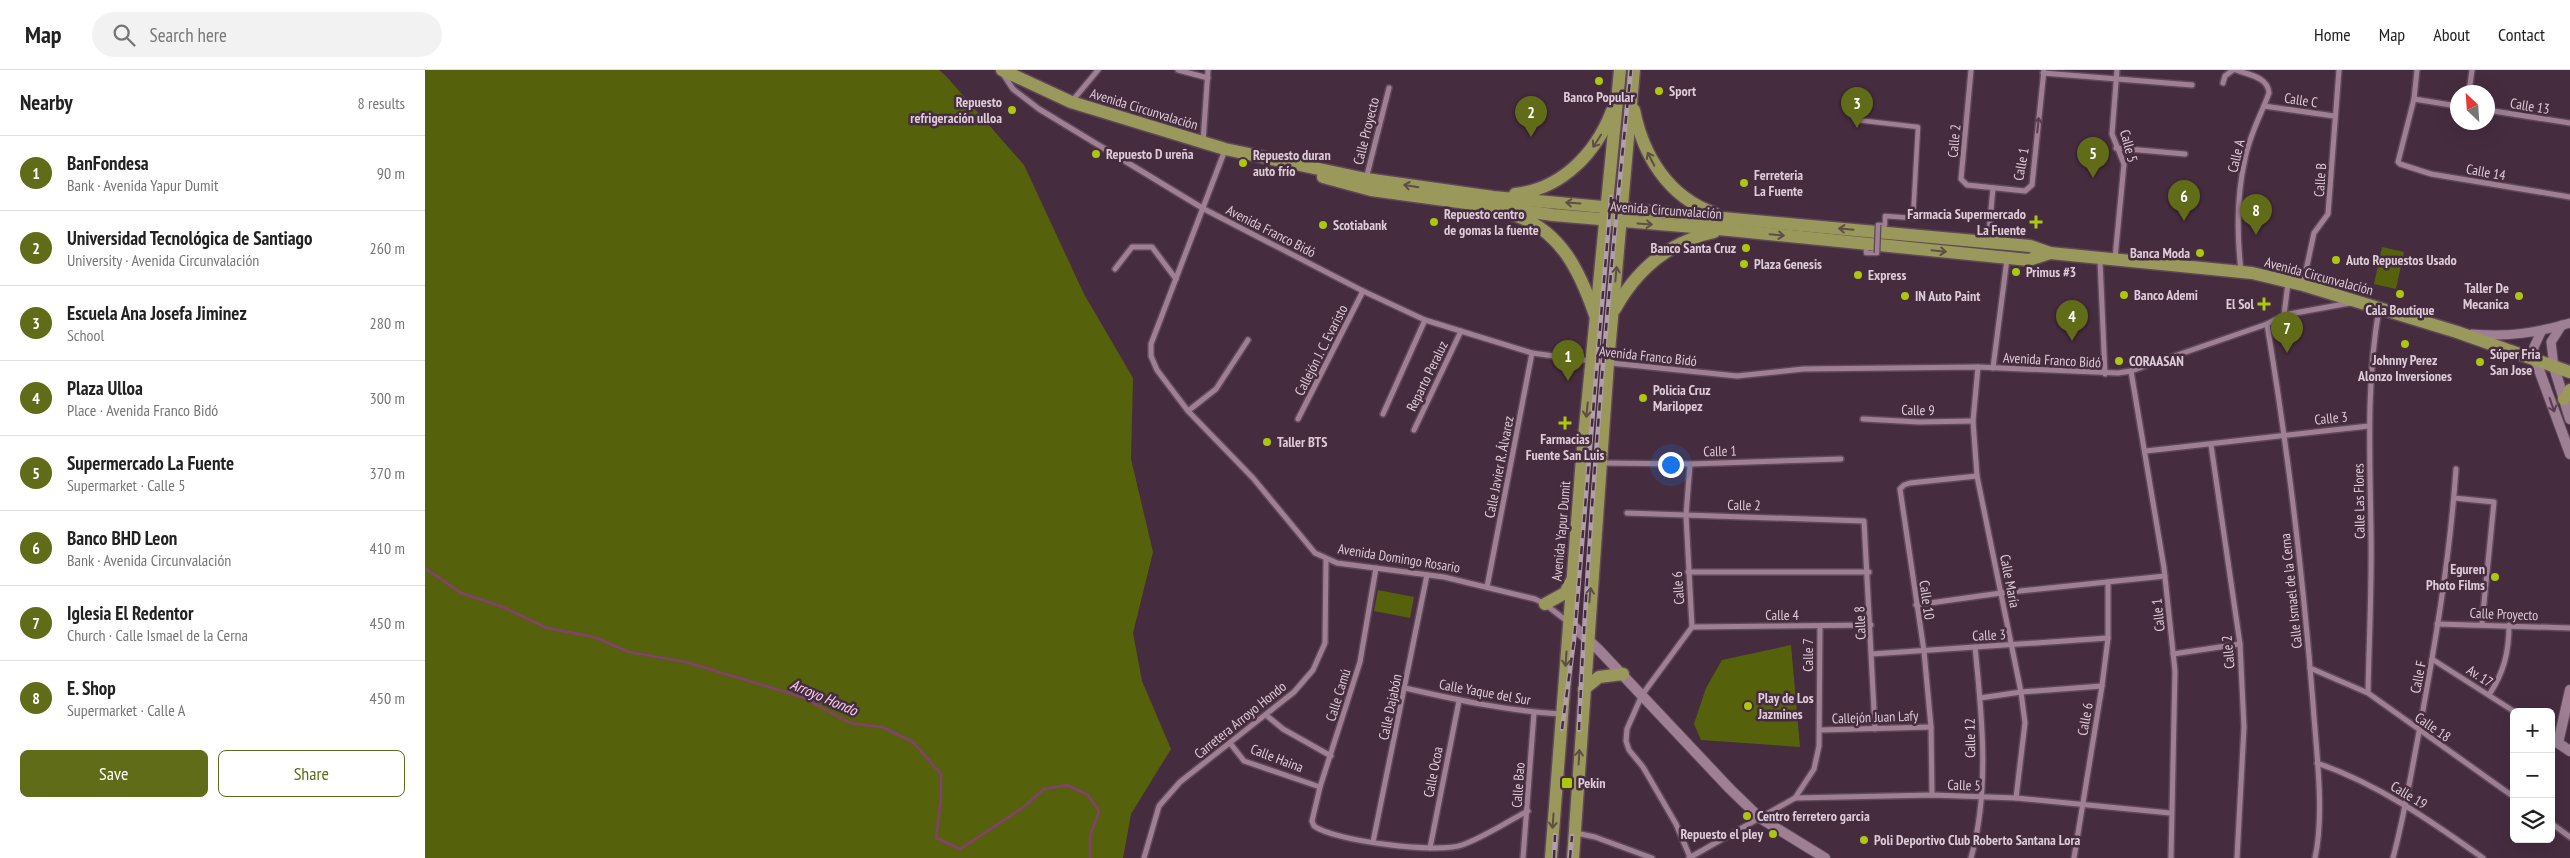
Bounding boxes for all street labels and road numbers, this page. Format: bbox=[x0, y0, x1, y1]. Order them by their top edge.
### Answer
street label: Avenida Circunvalación bbox=[1088, 84, 1200, 134]
street label: Calle C bbox=[2283, 89, 2319, 111]
street label: Calle 13 bbox=[2509, 94, 2551, 118]
street label: Calle Proyecto bbox=[1349, 96, 1383, 166]
street label: Calle 2 bbox=[1944, 124, 1964, 158]
street label: Calle 5 bbox=[2116, 128, 2142, 164]
street label: Calle A bbox=[2223, 137, 2249, 174]
street label: Calle 1 bbox=[2009, 146, 2033, 182]
street label: Calle 14 bbox=[2465, 160, 2508, 184]
street label: Calle B bbox=[2310, 163, 2330, 197]
street label: Avenida Circunvalación bbox=[1610, 197, 1722, 223]
street label: Avenida Franco Bidó bbox=[1223, 201, 1319, 261]
street label: Avenida Circunvalación bbox=[2263, 253, 2375, 299]
street label: Callejón J. C. Evaristo bbox=[1290, 302, 1352, 398]
street label: Reparto Peraluz bbox=[1402, 338, 1452, 414]
street label: Avenida Franco Bidó bbox=[1598, 342, 1698, 370]
street label: Avenida Franco Bidó bbox=[2003, 348, 2101, 372]
street label: Calle 9 bbox=[1901, 401, 1935, 419]
street label: Calle 3 bbox=[2313, 407, 2349, 429]
street label: Calle Javier R. Álvarez bbox=[1480, 414, 1518, 520]
street label: Calle 1 bbox=[1703, 441, 1737, 461]
street label: Calle Las Flores bbox=[2349, 463, 2369, 539]
street label: Avenida Yapur Dumit bbox=[1548, 480, 1574, 582]
street label: Calle 2 bbox=[1727, 496, 1761, 514]
street label: Calle Ismael de la Cerna bbox=[2276, 532, 2306, 650]
street label: Avenida Domingo Rosario bbox=[1337, 539, 1461, 577]
street label: Calle María bbox=[1996, 553, 2024, 609]
street label: Calle 6 bbox=[1668, 571, 1688, 605]
street label: Calle 10 bbox=[1915, 579, 1939, 621]
street label: Calle 1 bbox=[2147, 597, 2169, 633]
street label: Calle Proyecto bbox=[2469, 604, 2539, 624]
street label: Calle 4 bbox=[1765, 606, 1799, 624]
street label: Calle 8 bbox=[1850, 606, 1870, 640]
street label: Calle 3 bbox=[1972, 625, 2006, 645]
street label: Calle 2 bbox=[2218, 635, 2238, 669]
street label: Calle 7 bbox=[1799, 638, 1817, 672]
street label: Calle F bbox=[2406, 659, 2430, 695]
street label: Av. 17 bbox=[2463, 661, 2497, 691]
street label: Calle Camú bbox=[1321, 666, 1355, 724]
street label: Calle Dajabón bbox=[1374, 672, 1406, 742]
street label: Calle Yaque del Sur bbox=[1438, 675, 1532, 709]
street label: Carretera Arroyo Hondo bbox=[1190, 677, 1290, 763]
street label: Calle 6 bbox=[2073, 701, 2097, 737]
street label: Callejón Juan Lafy bbox=[1831, 706, 1919, 728]
street label: Calle 18 bbox=[2412, 708, 2454, 746]
street label: Calle 12 bbox=[1961, 718, 1979, 758]
street label: Calle Haina bbox=[1248, 740, 1306, 776]
street label: Calle Ocoa bbox=[1419, 745, 1447, 799]
street label: Calle Bao bbox=[1507, 762, 1529, 808]
street label: Calle 5 bbox=[1947, 775, 1981, 795]
street label: Calle 19 bbox=[2387, 777, 2431, 813]

